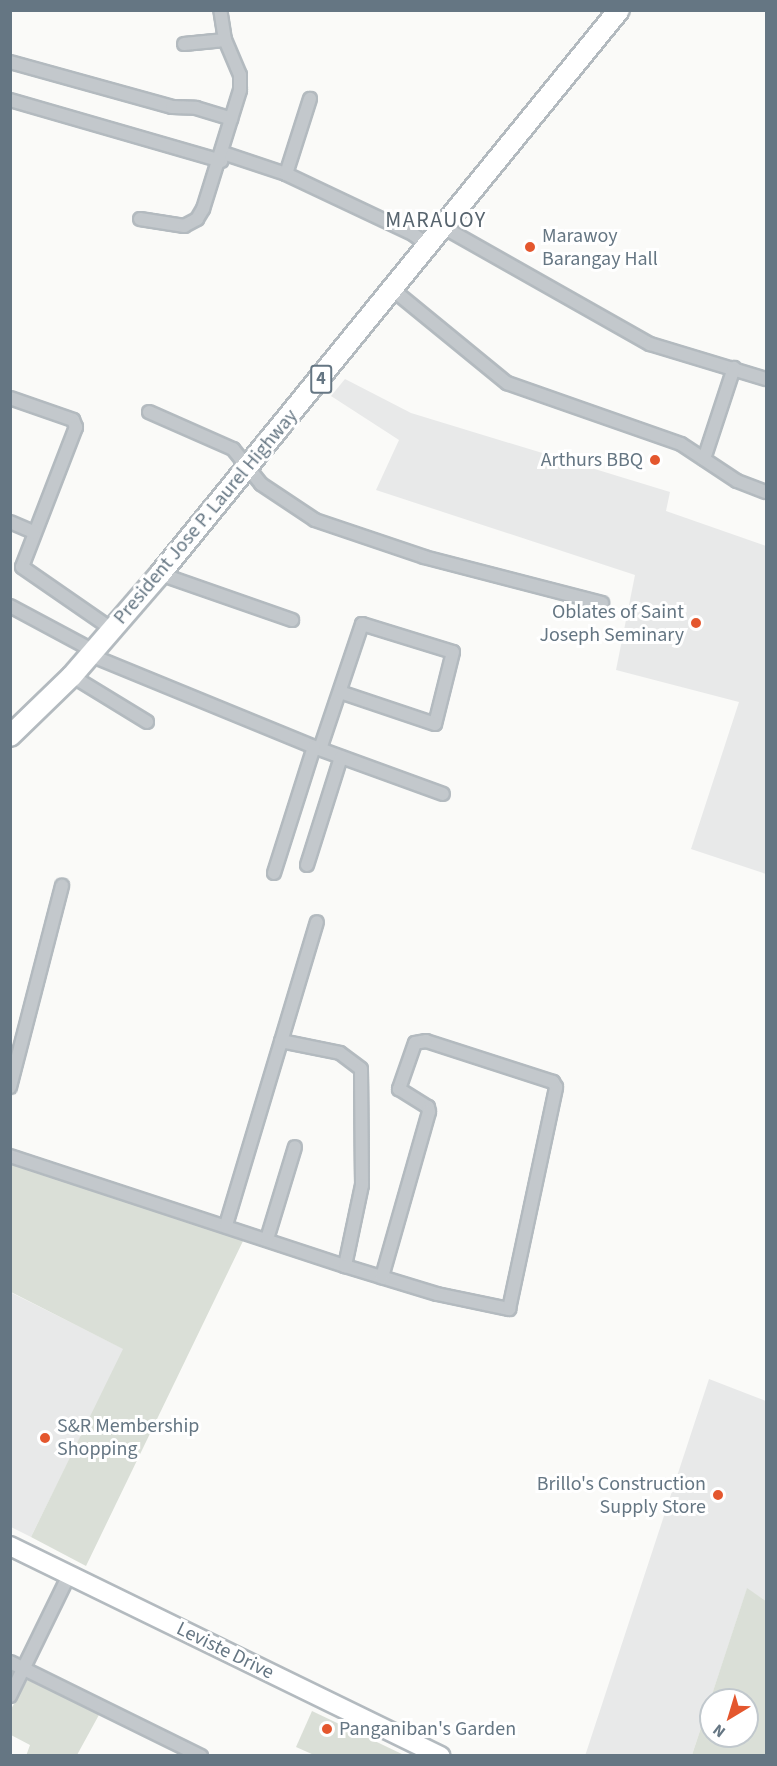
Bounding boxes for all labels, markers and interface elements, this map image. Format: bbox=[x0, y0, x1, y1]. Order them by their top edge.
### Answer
district label: MARAUOY bbox=[385, 208, 487, 234]
place label: Marawoy Barangay Hall bbox=[542, 224, 658, 271]
marker: Marawoy Barangay Hall bbox=[523, 240, 537, 254]
road number: 4 bbox=[309, 364, 333, 394]
street label: President Jose P. Laurel Highway bbox=[109, 404, 303, 630]
place label: Arthurs BBQ bbox=[541, 448, 643, 472]
marker: Arthurs BBQ bbox=[648, 453, 662, 467]
place label: Oblates of Saint Joseph Seminary bbox=[539, 600, 684, 647]
marker: Oblates of Saint Joseph Seminary bbox=[689, 616, 703, 630]
place label: S&R Membership Shopping bbox=[57, 1414, 199, 1461]
marker: S&R Membership Shopping bbox=[38, 1431, 52, 1445]
place label: Brillo's Construction Supply Store bbox=[537, 1472, 706, 1519]
marker: Brillo's Construction Supply Store bbox=[711, 1488, 725, 1502]
street label: Leviste Drive bbox=[172, 1617, 278, 1685]
north arrow bbox=[699, 1688, 759, 1748]
place label: Panganiban's Garden bbox=[339, 1717, 516, 1741]
text: N bbox=[708, 1719, 730, 1743]
marker: Panganiban's Garden bbox=[320, 1722, 334, 1736]

